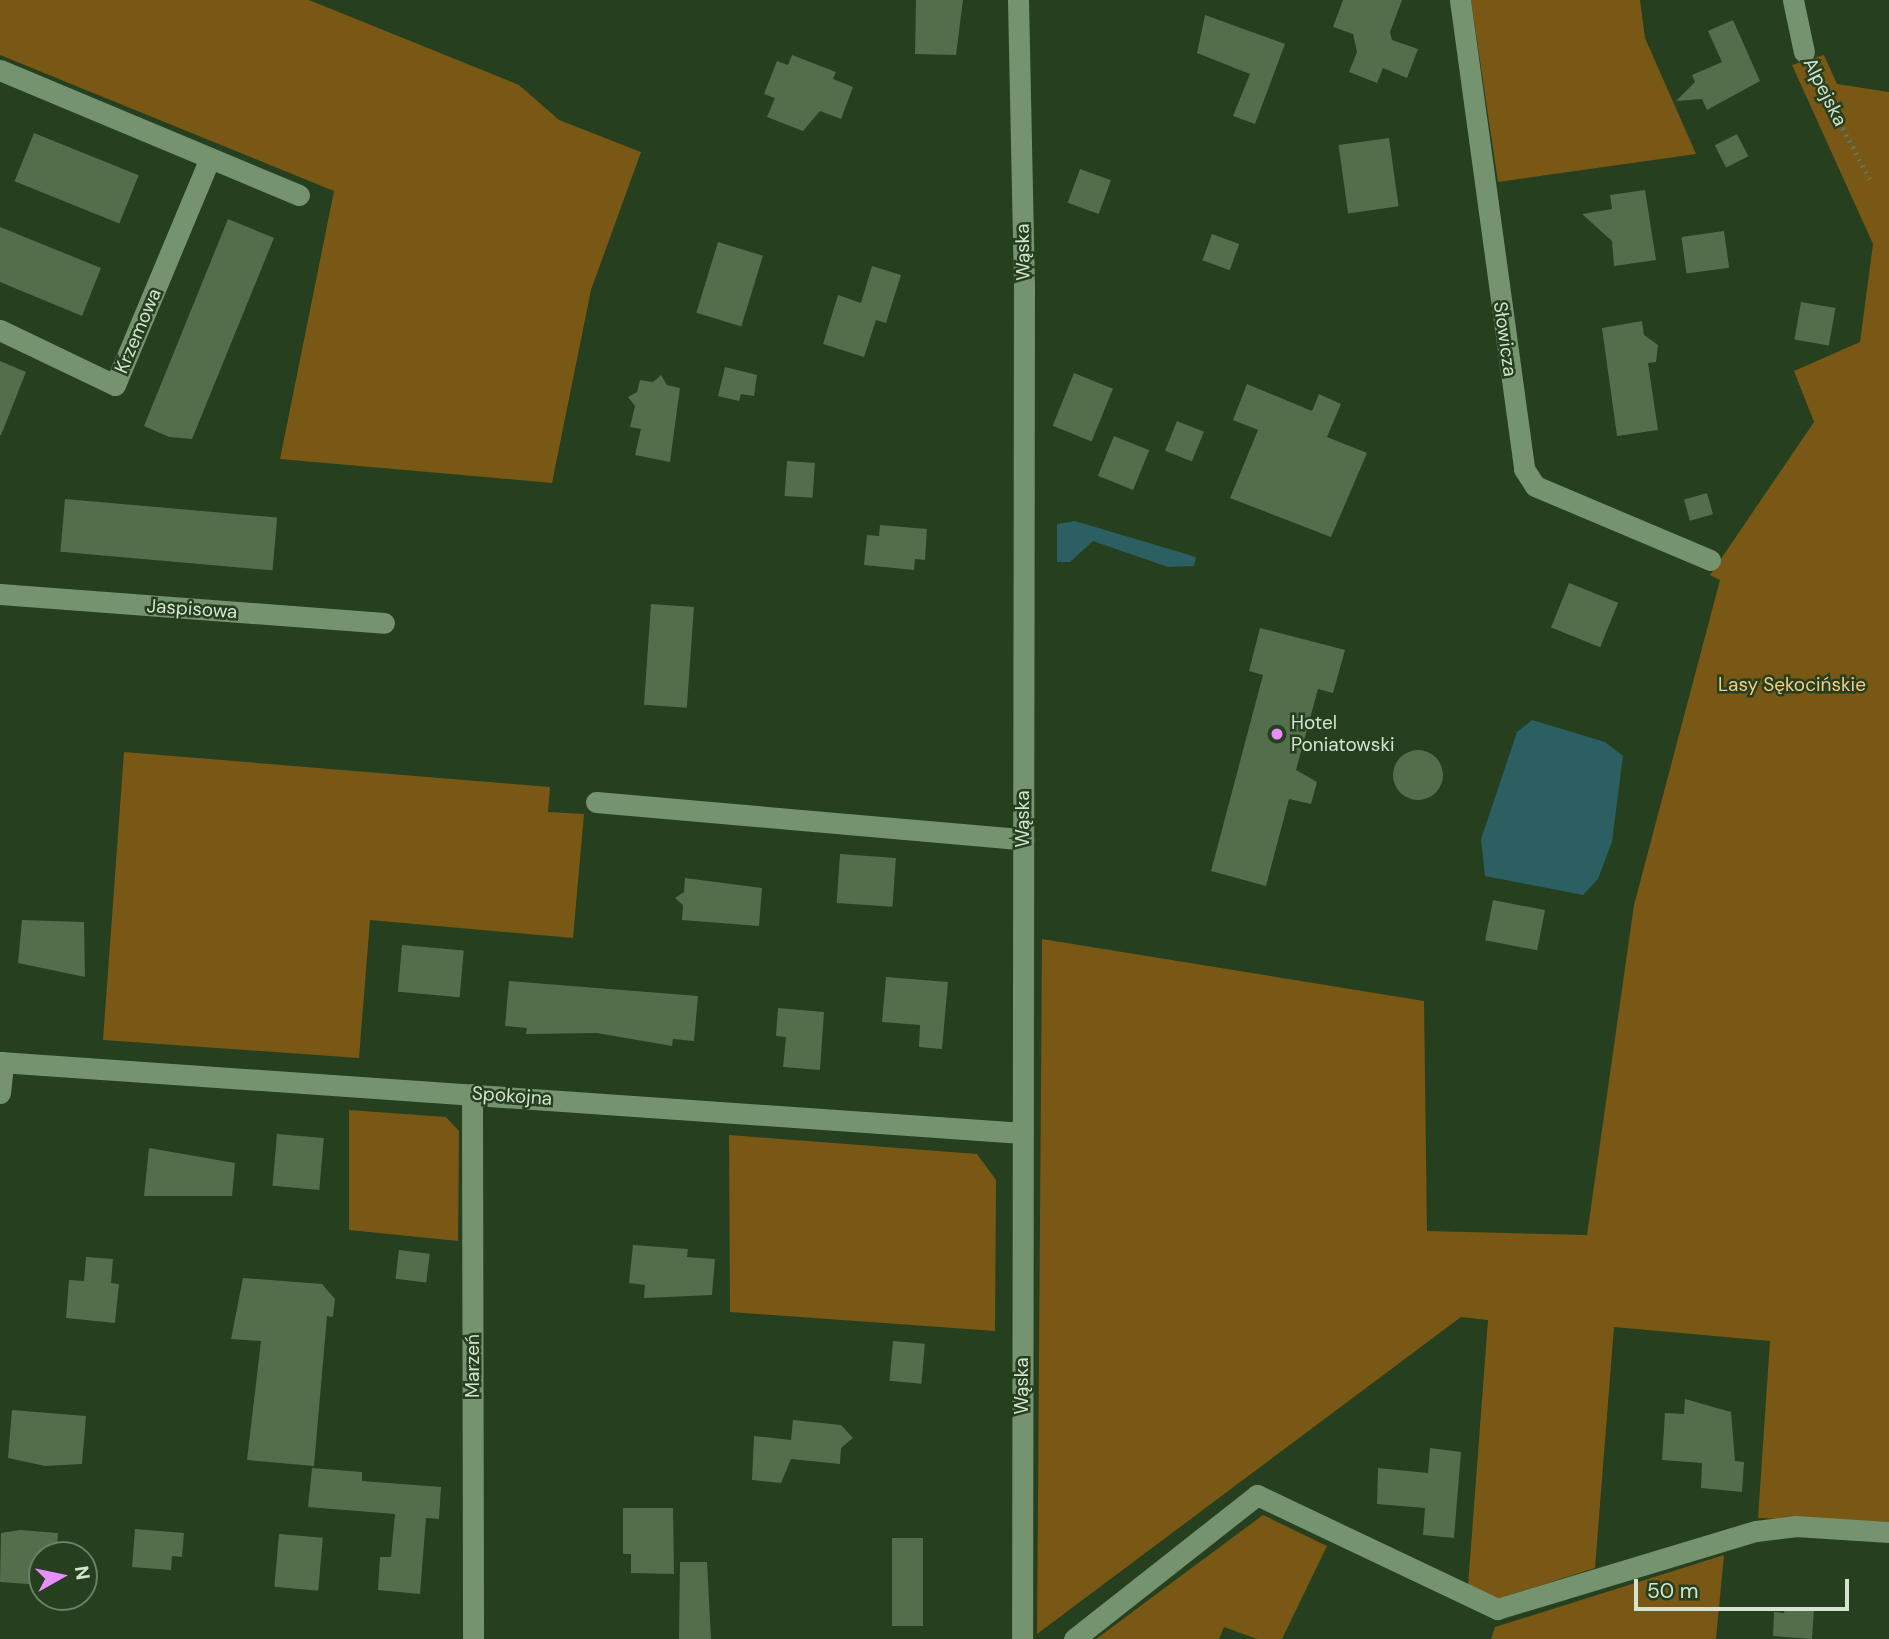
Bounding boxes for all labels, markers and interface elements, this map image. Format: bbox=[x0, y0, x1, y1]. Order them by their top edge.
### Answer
street label: Alpejska bbox=[1798, 54, 1852, 130]
street label: Wąska bbox=[1011, 223, 1035, 281]
street label: Krzemowa bbox=[110, 285, 166, 377]
street label: Słowicza bbox=[1488, 300, 1522, 378]
street label: Jaspisowa bbox=[146, 594, 238, 624]
park label: Lasy Sękocińskie bbox=[1718, 674, 1866, 696]
place label: Hotel Poniatowski bbox=[1291, 712, 1395, 756]
marker: Hotel Poniatowski bbox=[1269, 726, 1285, 742]
street label: Wąska bbox=[1012, 790, 1034, 848]
street label: Spokojna bbox=[471, 1082, 553, 1110]
street label: Marzeń bbox=[462, 1334, 484, 1398]
street label: Wąska bbox=[1011, 1357, 1033, 1415]
north arrow bbox=[28, 1541, 98, 1611]
text: N bbox=[69, 1564, 96, 1582]
scale bar bbox=[1637, 1566, 1852, 1610]
text: 50 m bbox=[1647, 1577, 1698, 1605]

